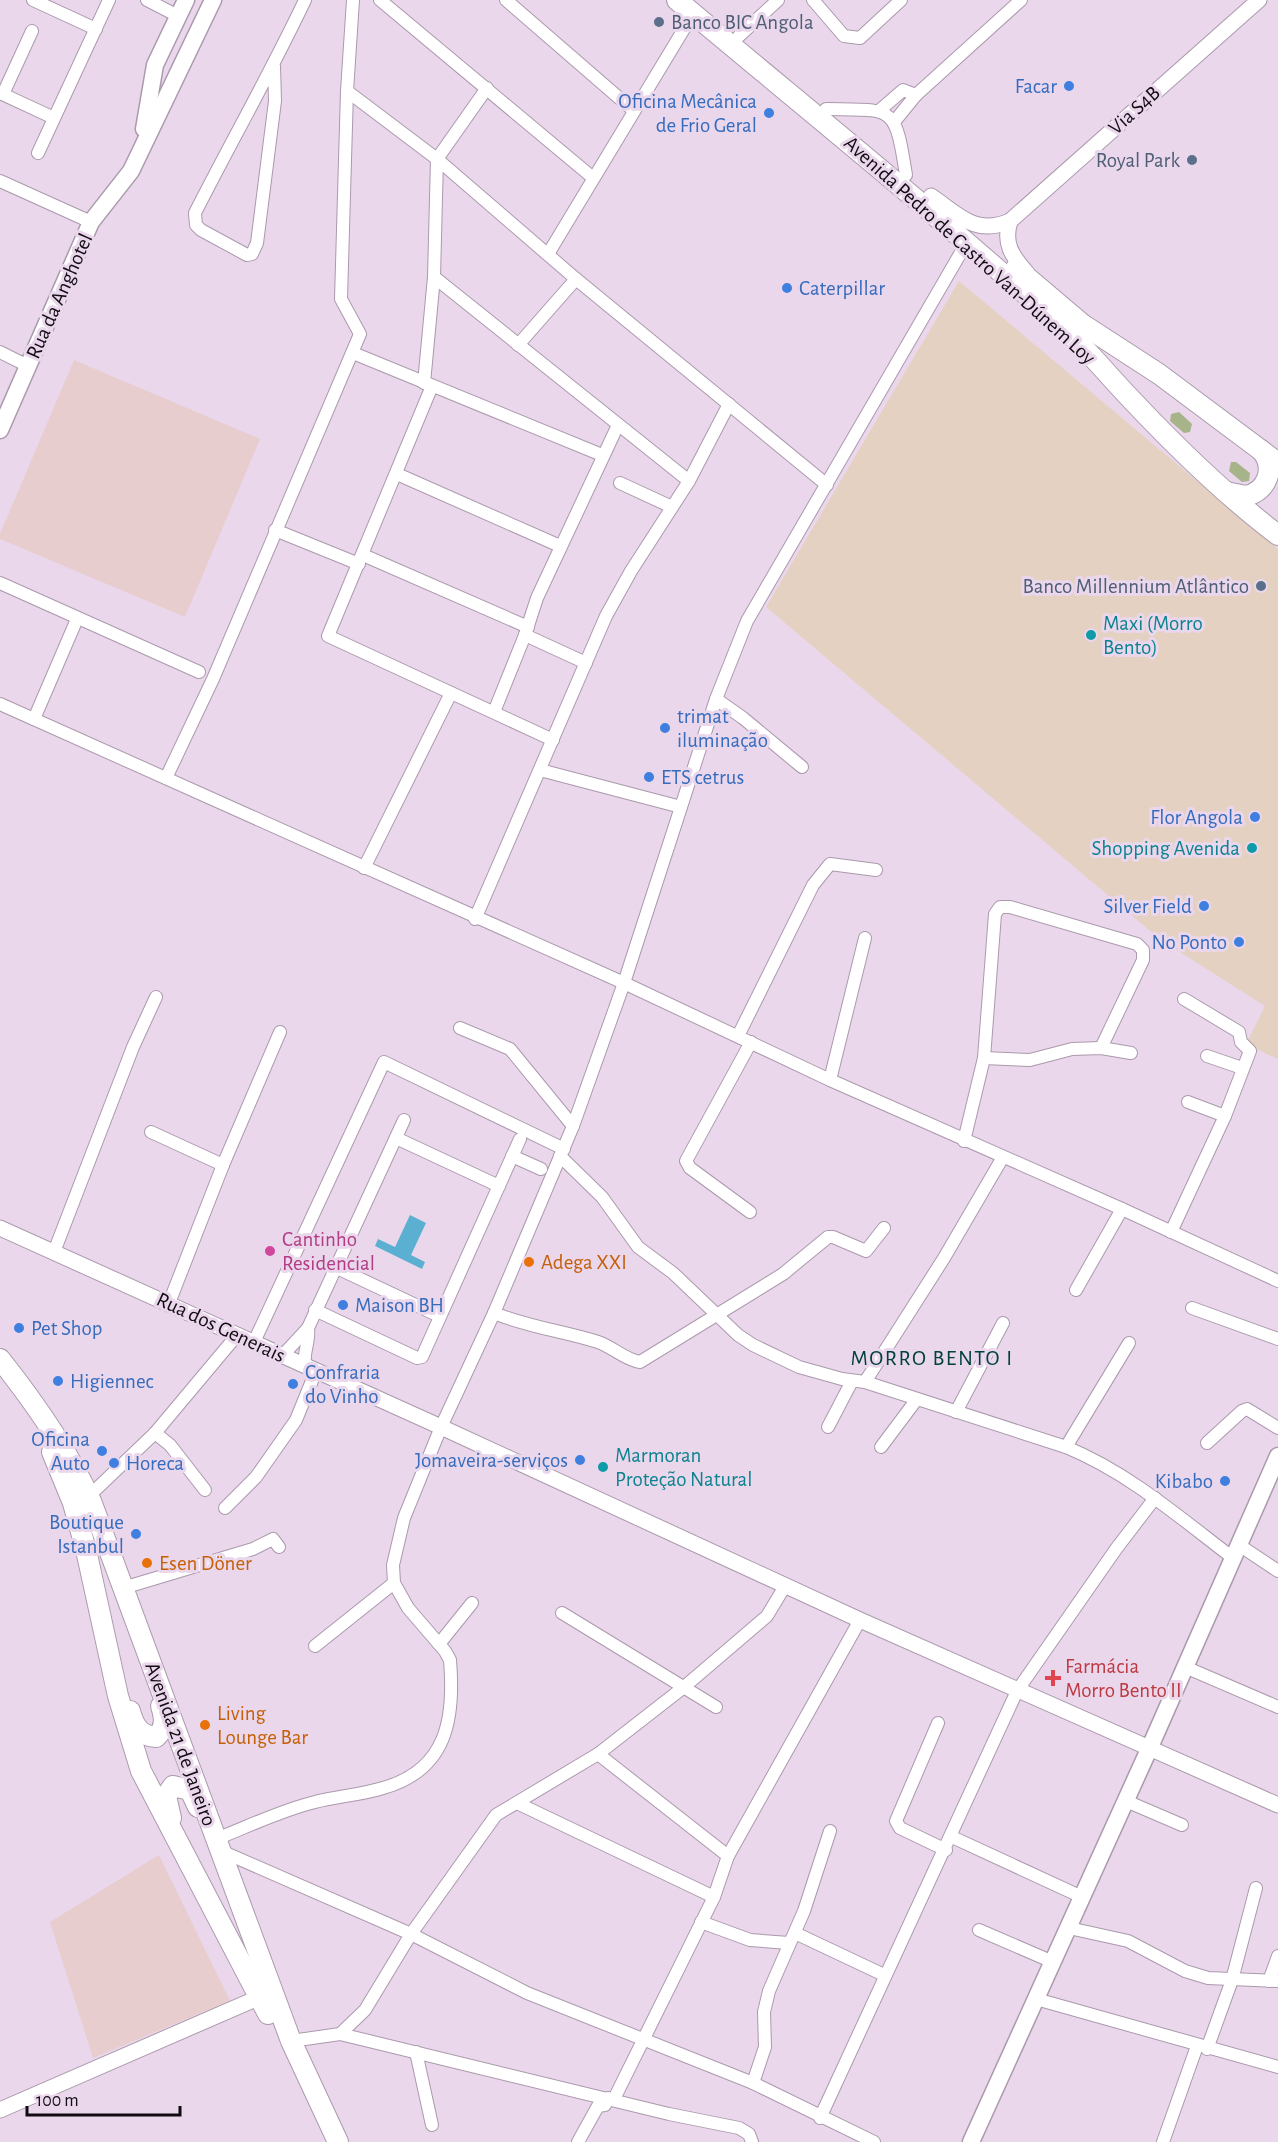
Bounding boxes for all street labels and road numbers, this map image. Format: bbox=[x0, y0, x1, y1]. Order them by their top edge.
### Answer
street label: Via S4B bbox=[1104, 82, 1164, 139]
street label: Avenida Pedro de Castro Van-Dúnem Loy bbox=[840, 132, 1099, 369]
street label: Rua da Anghotel bbox=[22, 230, 96, 362]
street label: Rua dos Generais bbox=[153, 1289, 288, 1366]
street label: Avenida 21 de Janeiro bbox=[141, 1660, 220, 1829]

